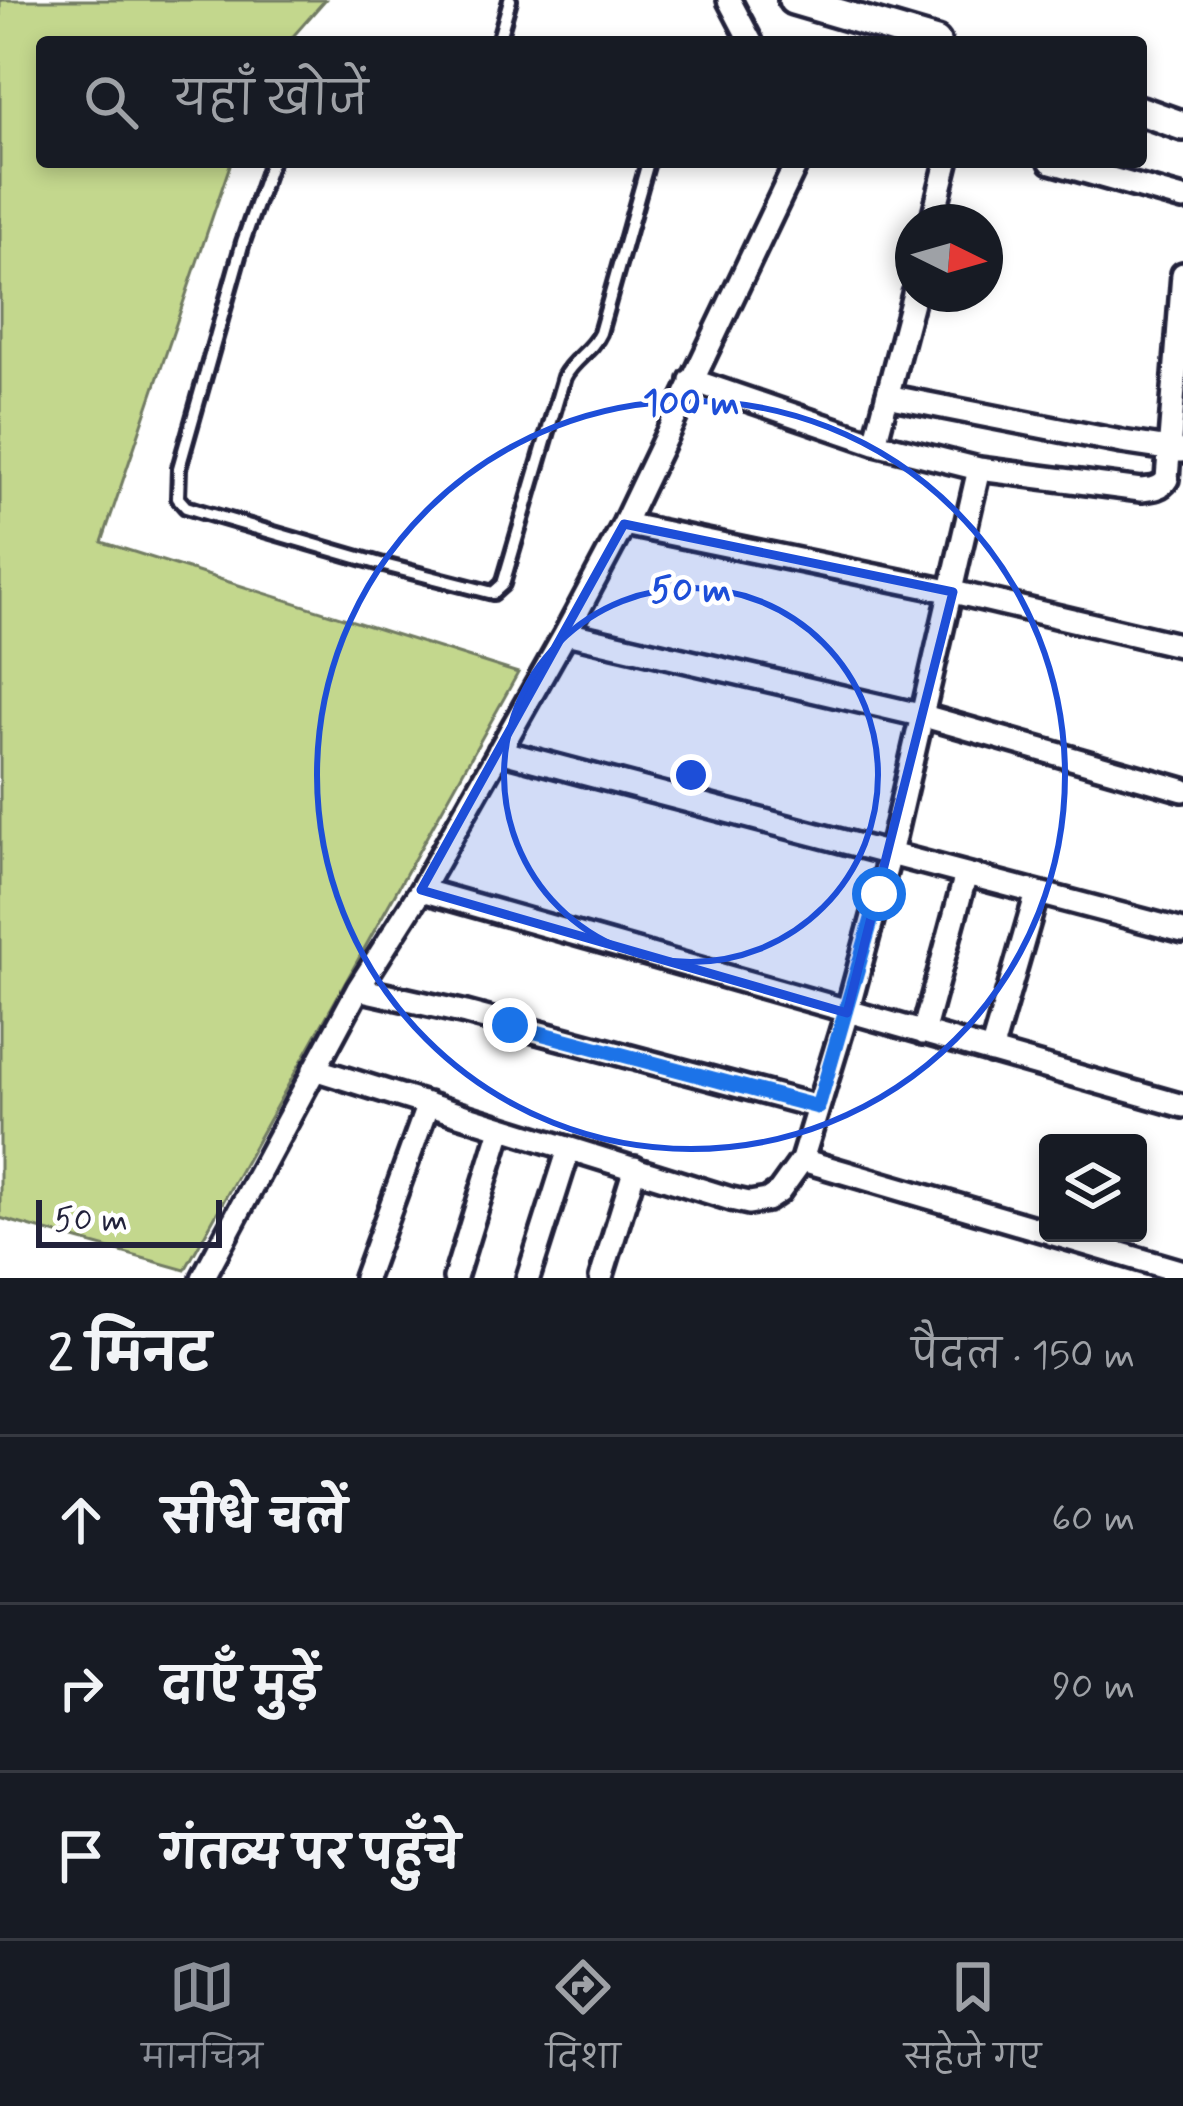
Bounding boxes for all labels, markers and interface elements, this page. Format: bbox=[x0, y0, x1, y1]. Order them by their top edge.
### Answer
search box bbox=[36, 36, 1147, 168]
icon: search bbox=[78, 69, 144, 135]
text: यहाँ खोजें bbox=[174, 72, 368, 131]
north arrow bbox=[895, 204, 1003, 312]
text: 100 m bbox=[643, 381, 739, 428]
text: 50 m bbox=[651, 568, 731, 615]
centre of rings bbox=[670, 754, 712, 796]
route start bbox=[852, 867, 906, 921]
route end bbox=[483, 998, 537, 1052]
map controls bbox=[1039, 1134, 1147, 1242]
button: layers bbox=[1039, 1134, 1147, 1242]
scale bar bbox=[36, 1194, 222, 1247]
text: 50 m bbox=[54, 1199, 128, 1243]
text: 2 मिनट bbox=[48, 1323, 211, 1389]
text: पैदल · 150 m bbox=[912, 1331, 1135, 1382]
icon: ahead bbox=[48, 1487, 114, 1553]
text: सीधे चलें bbox=[162, 1490, 347, 1549]
text: 60 m bbox=[1051, 1494, 1135, 1545]
icon: right bbox=[48, 1655, 114, 1721]
text: दाएँ मुड़ें bbox=[162, 1658, 319, 1717]
text: 90 m bbox=[1052, 1662, 1135, 1713]
icon: arrive bbox=[48, 1823, 114, 1889]
text: गंतव्य पर पहुँचे bbox=[162, 1826, 460, 1885]
tab: मानचित्र bbox=[142, 1954, 263, 2093]
tab: दिशा bbox=[546, 1954, 621, 2093]
tab: सहेजे गए bbox=[904, 1954, 1041, 2093]

